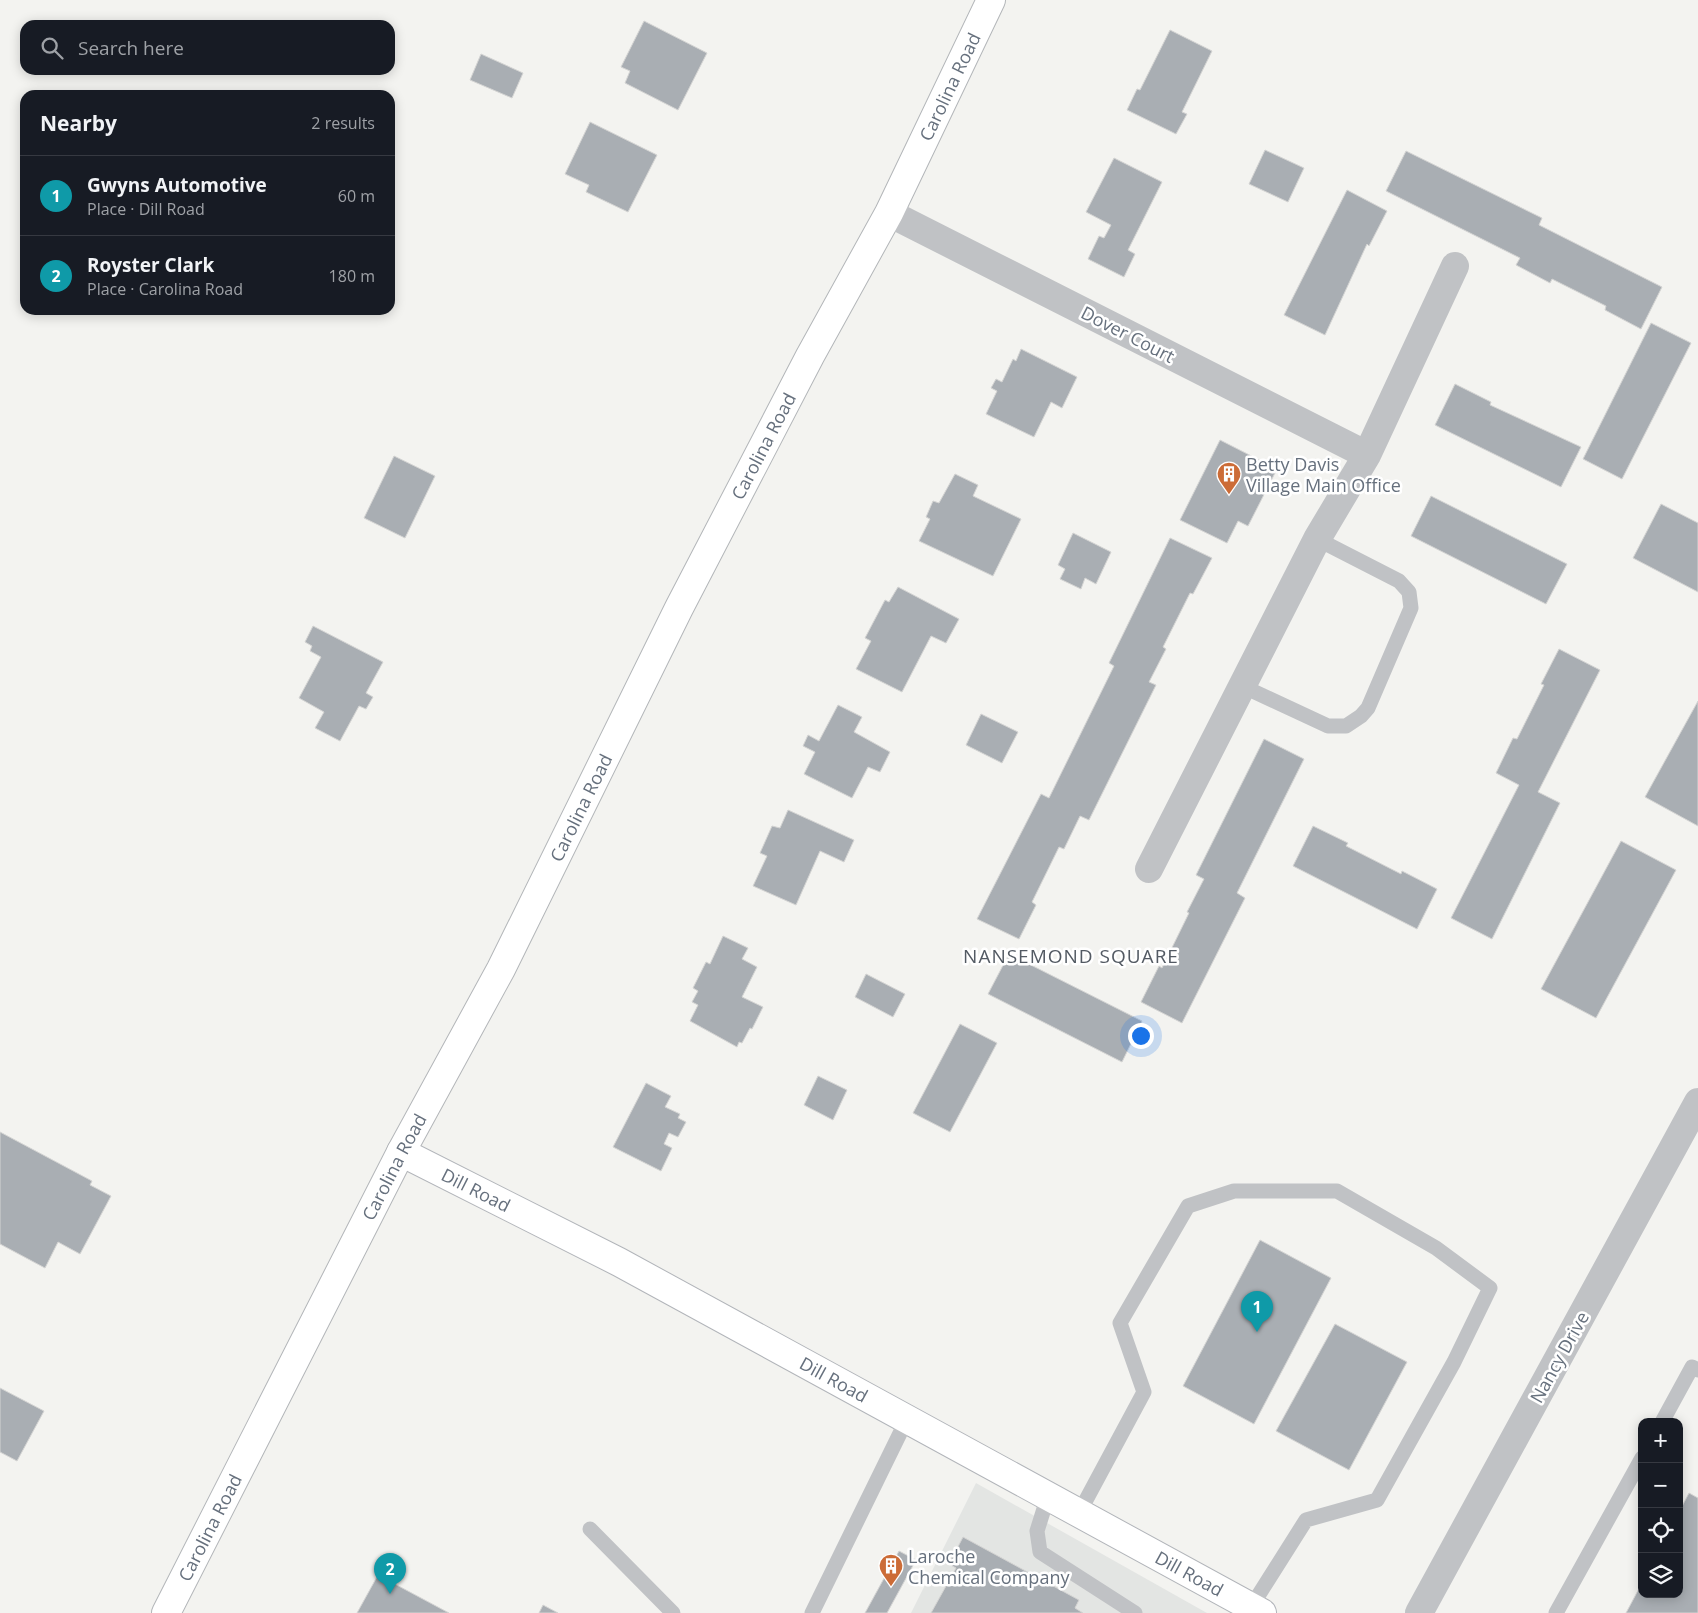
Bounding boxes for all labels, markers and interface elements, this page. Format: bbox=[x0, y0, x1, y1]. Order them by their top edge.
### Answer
search box bbox=[20, 20, 395, 75]
street label: Carolina Road bbox=[913, 29, 986, 145]
icon: search bbox=[38, 34, 66, 62]
text: Search here bbox=[78, 35, 184, 61]
text: Nearby bbox=[40, 109, 117, 137]
text: 2 results bbox=[311, 112, 375, 134]
text: Gwyns Automotive bbox=[87, 172, 267, 198]
text: 1 bbox=[51, 185, 61, 207]
text: 60 m bbox=[338, 185, 375, 207]
text: Place · Dill Road bbox=[87, 198, 205, 220]
text: Royster Clark bbox=[87, 252, 214, 278]
text: 2 bbox=[51, 265, 61, 287]
text: 180 m bbox=[329, 265, 375, 287]
text: Place · Carolina Road bbox=[87, 278, 243, 300]
street label: Dover Court bbox=[1077, 300, 1179, 368]
street label: Carolina Road bbox=[725, 388, 801, 504]
place label: Betty Davis Village Main Office bbox=[1246, 452, 1401, 497]
building icon: Betty Davis Village Main Office bbox=[1216, 461, 1242, 495]
street label: Carolina Road bbox=[544, 750, 617, 865]
district label: NANSEMOND SQUARE bbox=[963, 943, 1179, 969]
your location bbox=[1128, 1023, 1154, 1049]
street label: Carolina Road bbox=[356, 1109, 432, 1224]
street label: Dill Road bbox=[437, 1162, 515, 1217]
pin: 1 bbox=[1241, 1291, 1273, 1332]
street label: Nancy Drive bbox=[1524, 1307, 1594, 1407]
street label: Dill Road bbox=[796, 1351, 872, 1408]
map controls bbox=[1638, 1418, 1683, 1598]
button: + bbox=[1638, 1418, 1683, 1463]
button: − bbox=[1638, 1463, 1683, 1508]
street label: Carolina Road bbox=[172, 1470, 247, 1585]
button: locate bbox=[1638, 1508, 1683, 1553]
place label: Laroche Chemical Company bbox=[908, 1544, 1070, 1589]
street label: Dill Road bbox=[1151, 1545, 1228, 1602]
pin: 2 bbox=[374, 1553, 406, 1594]
building icon: Laroche Chemical Company bbox=[878, 1553, 904, 1587]
button: layers bbox=[1638, 1553, 1683, 1598]

